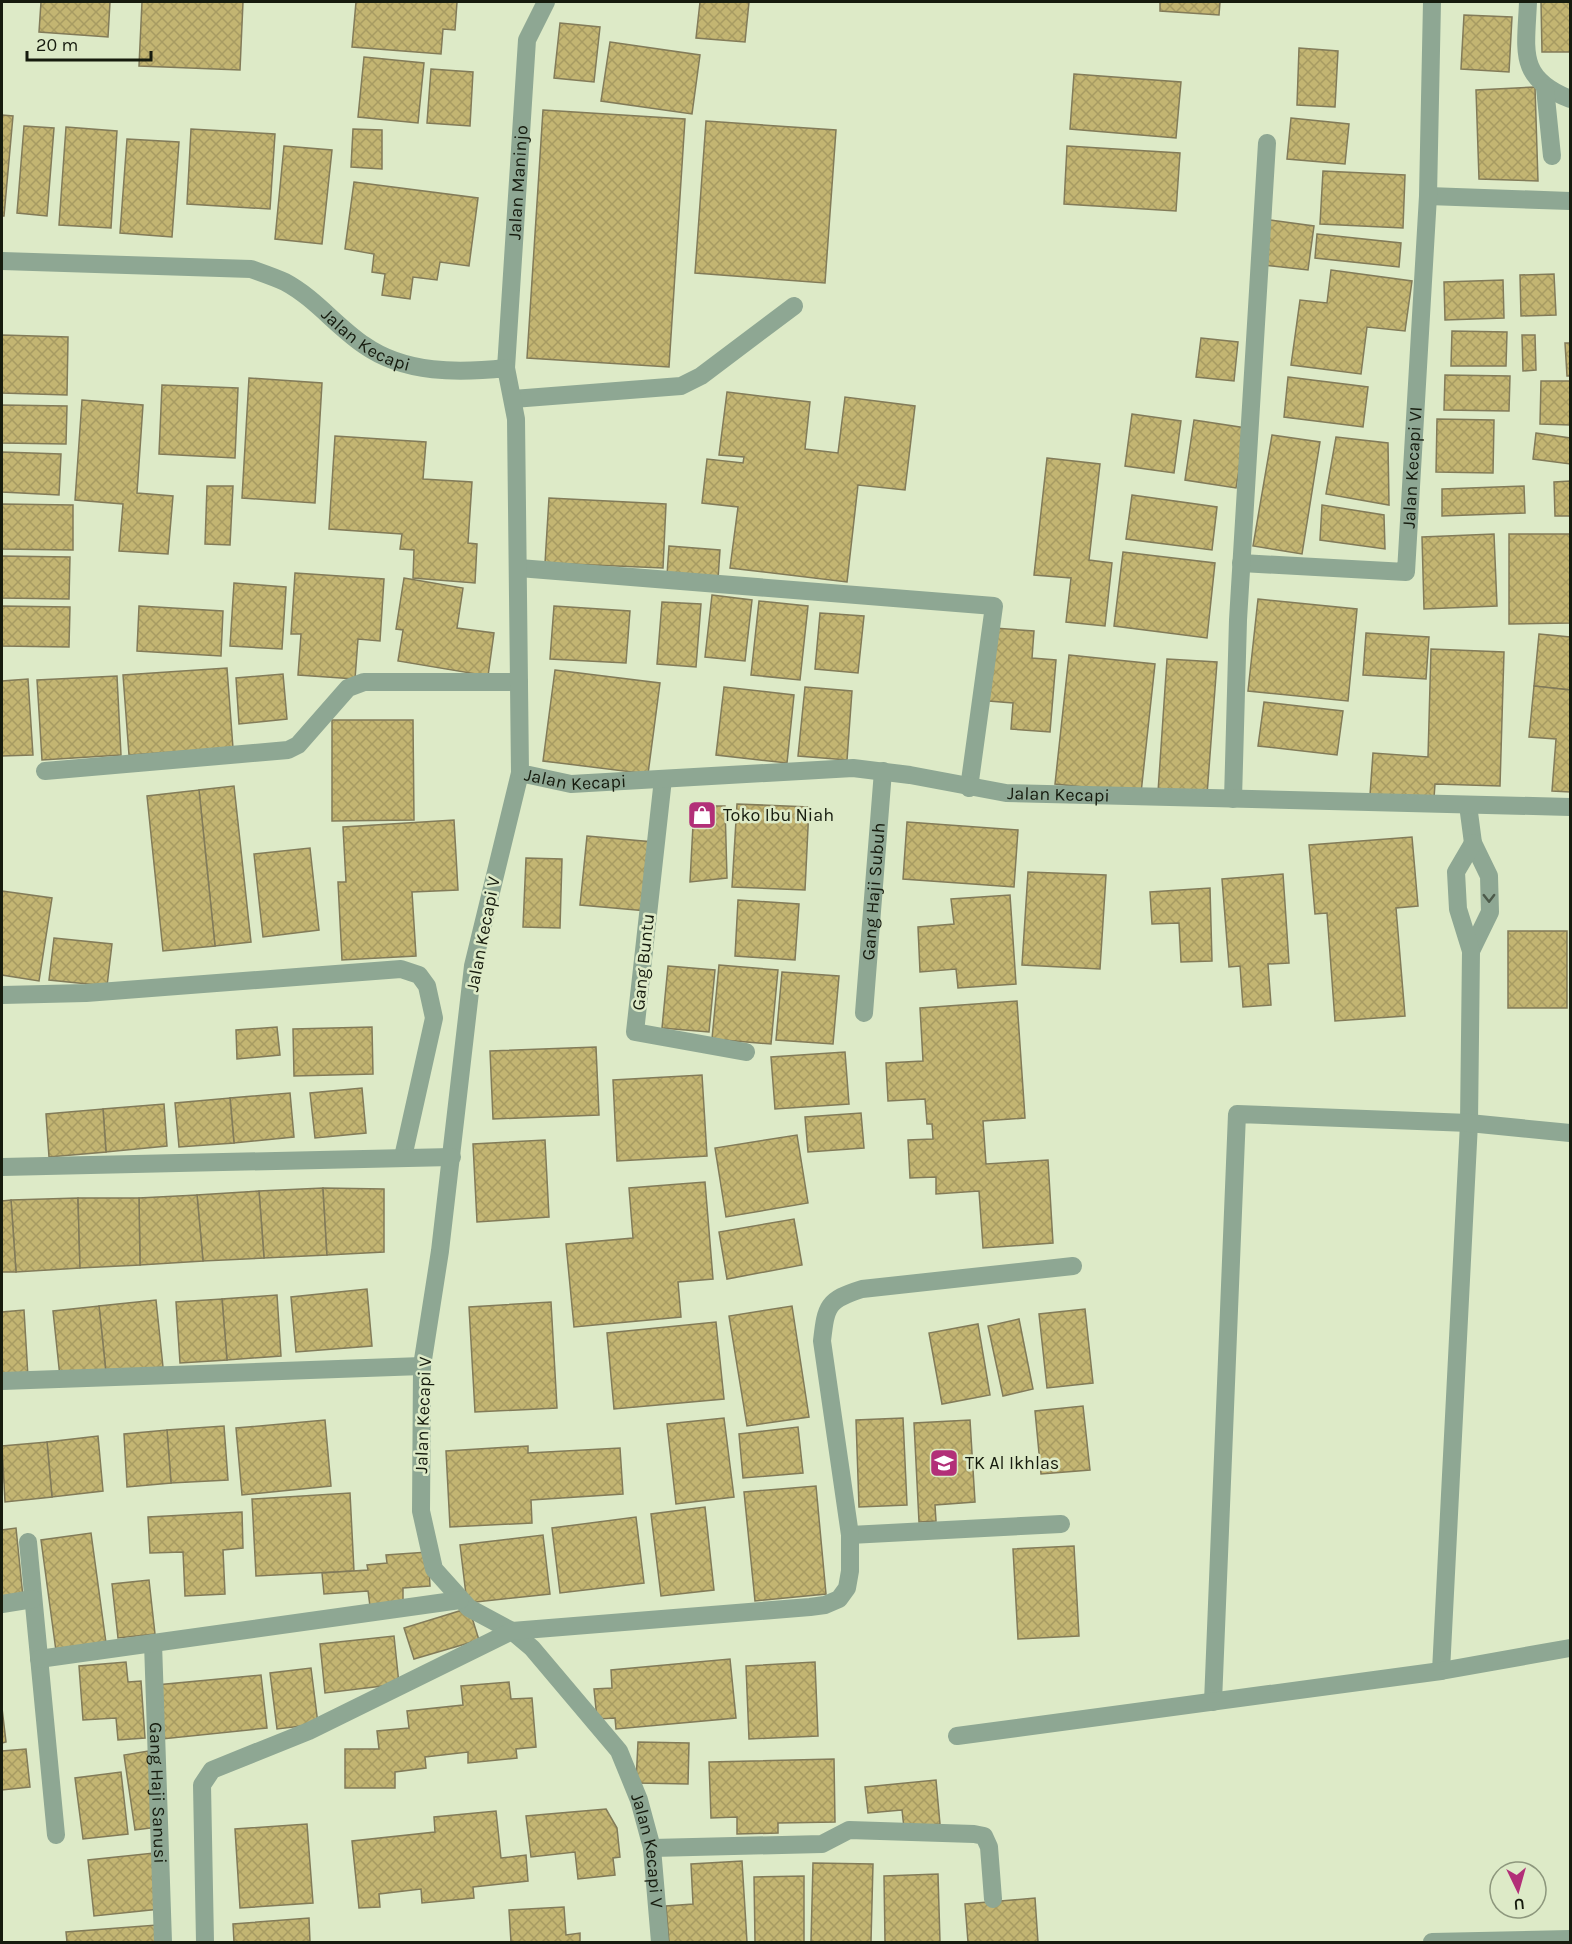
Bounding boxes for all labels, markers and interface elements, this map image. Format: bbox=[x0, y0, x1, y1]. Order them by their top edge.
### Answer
scale bar bbox=[27, 24, 152, 62]
text: 20 m bbox=[36, 34, 78, 56]
street label: Jalan Maninjo bbox=[503, 124, 533, 241]
street label: Jalan Kecapi bbox=[317, 303, 413, 376]
street label: Jalan Kecapi VI bbox=[1398, 406, 1427, 529]
street label: Jalan Kecapi bbox=[522, 763, 627, 795]
street label: Jalan Kecapi bbox=[1007, 782, 1110, 807]
shop icon: Toko Ibu Niah bbox=[686, 799, 718, 831]
place label: Toko Ibu Niah bbox=[723, 804, 834, 826]
street label: Gang Haji Subuh bbox=[857, 822, 890, 961]
street label: Jalan Kecapi V bbox=[461, 875, 505, 993]
one-way arrow bbox=[1483, 893, 1496, 902]
street label: Gang Buntu bbox=[627, 912, 659, 1012]
street label: Jalan Kecapi V bbox=[410, 1356, 436, 1474]
school or university icon: TK Al Ikhlas bbox=[928, 1447, 960, 1479]
place label: TK Al Ikhlas bbox=[965, 1452, 1059, 1474]
street label: Gang Haji Sanusi bbox=[145, 1722, 171, 1864]
street label: Jalan Kecapi V bbox=[626, 1789, 668, 1909]
north arrow bbox=[1488, 1860, 1548, 1920]
text: U bbox=[1513, 1894, 1526, 1914]

